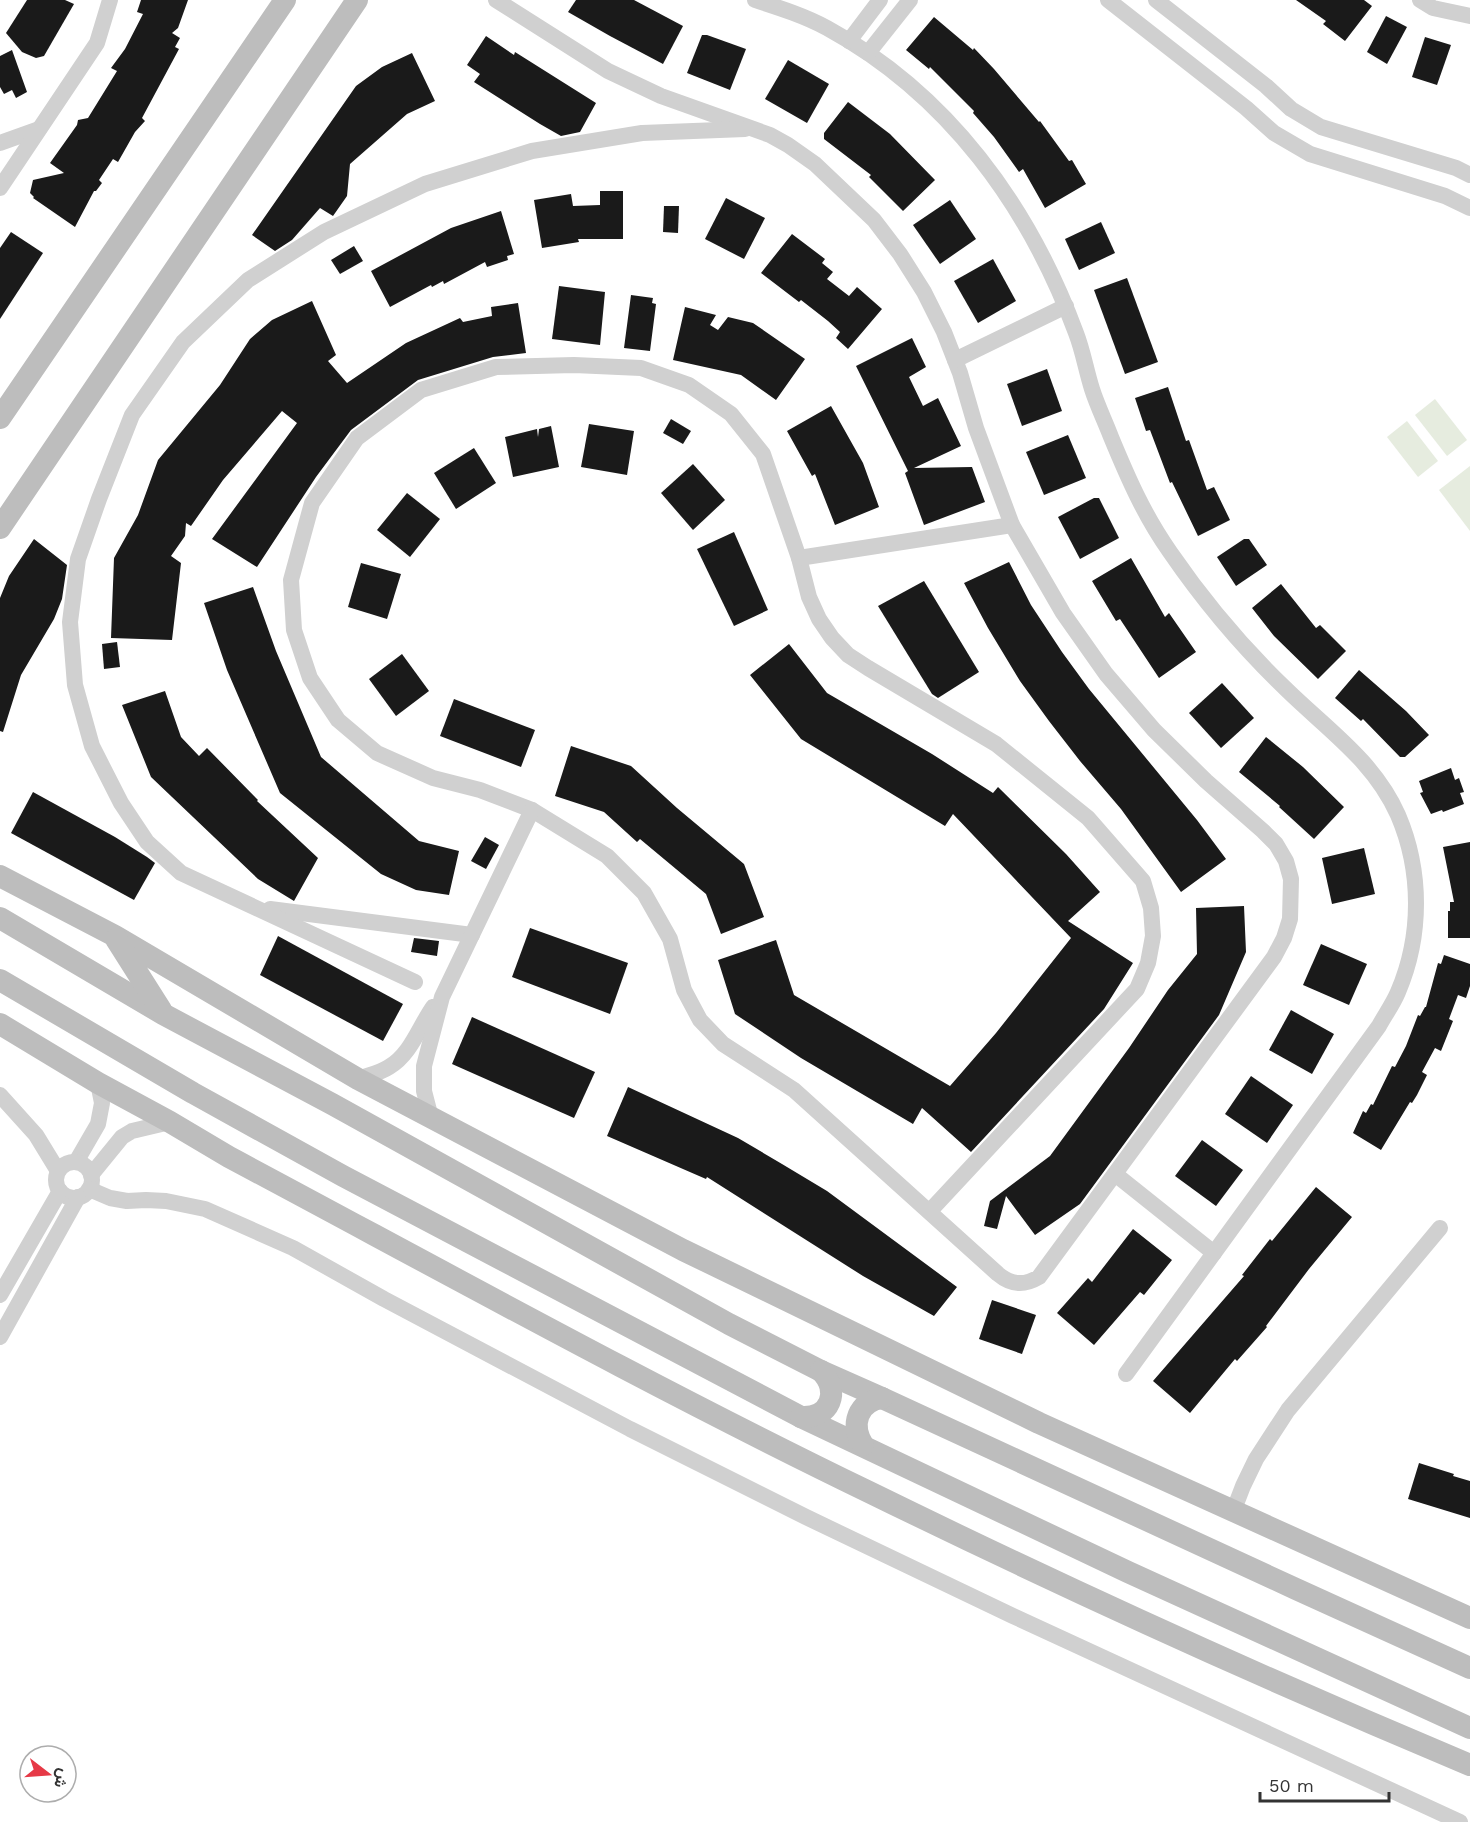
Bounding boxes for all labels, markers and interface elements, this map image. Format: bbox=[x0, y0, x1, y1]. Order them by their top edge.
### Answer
north arrow bbox=[18, 1744, 78, 1804]
scale bar bbox=[1260, 1765, 1389, 1803]
text: ش bbox=[50, 1766, 74, 1790]
text: 50 m bbox=[1269, 1775, 1314, 1796]

